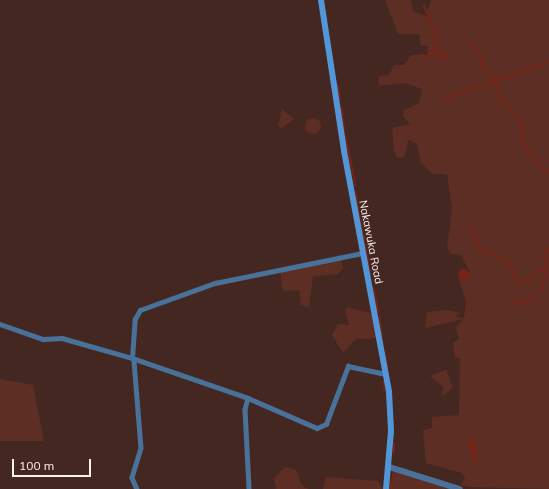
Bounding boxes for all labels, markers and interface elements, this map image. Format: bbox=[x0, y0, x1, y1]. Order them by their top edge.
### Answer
street label: Nakawuka Road bbox=[356, 199, 386, 285]
scale bar bbox=[14, 451, 93, 477]
text: 100 m bbox=[19, 458, 54, 473]

